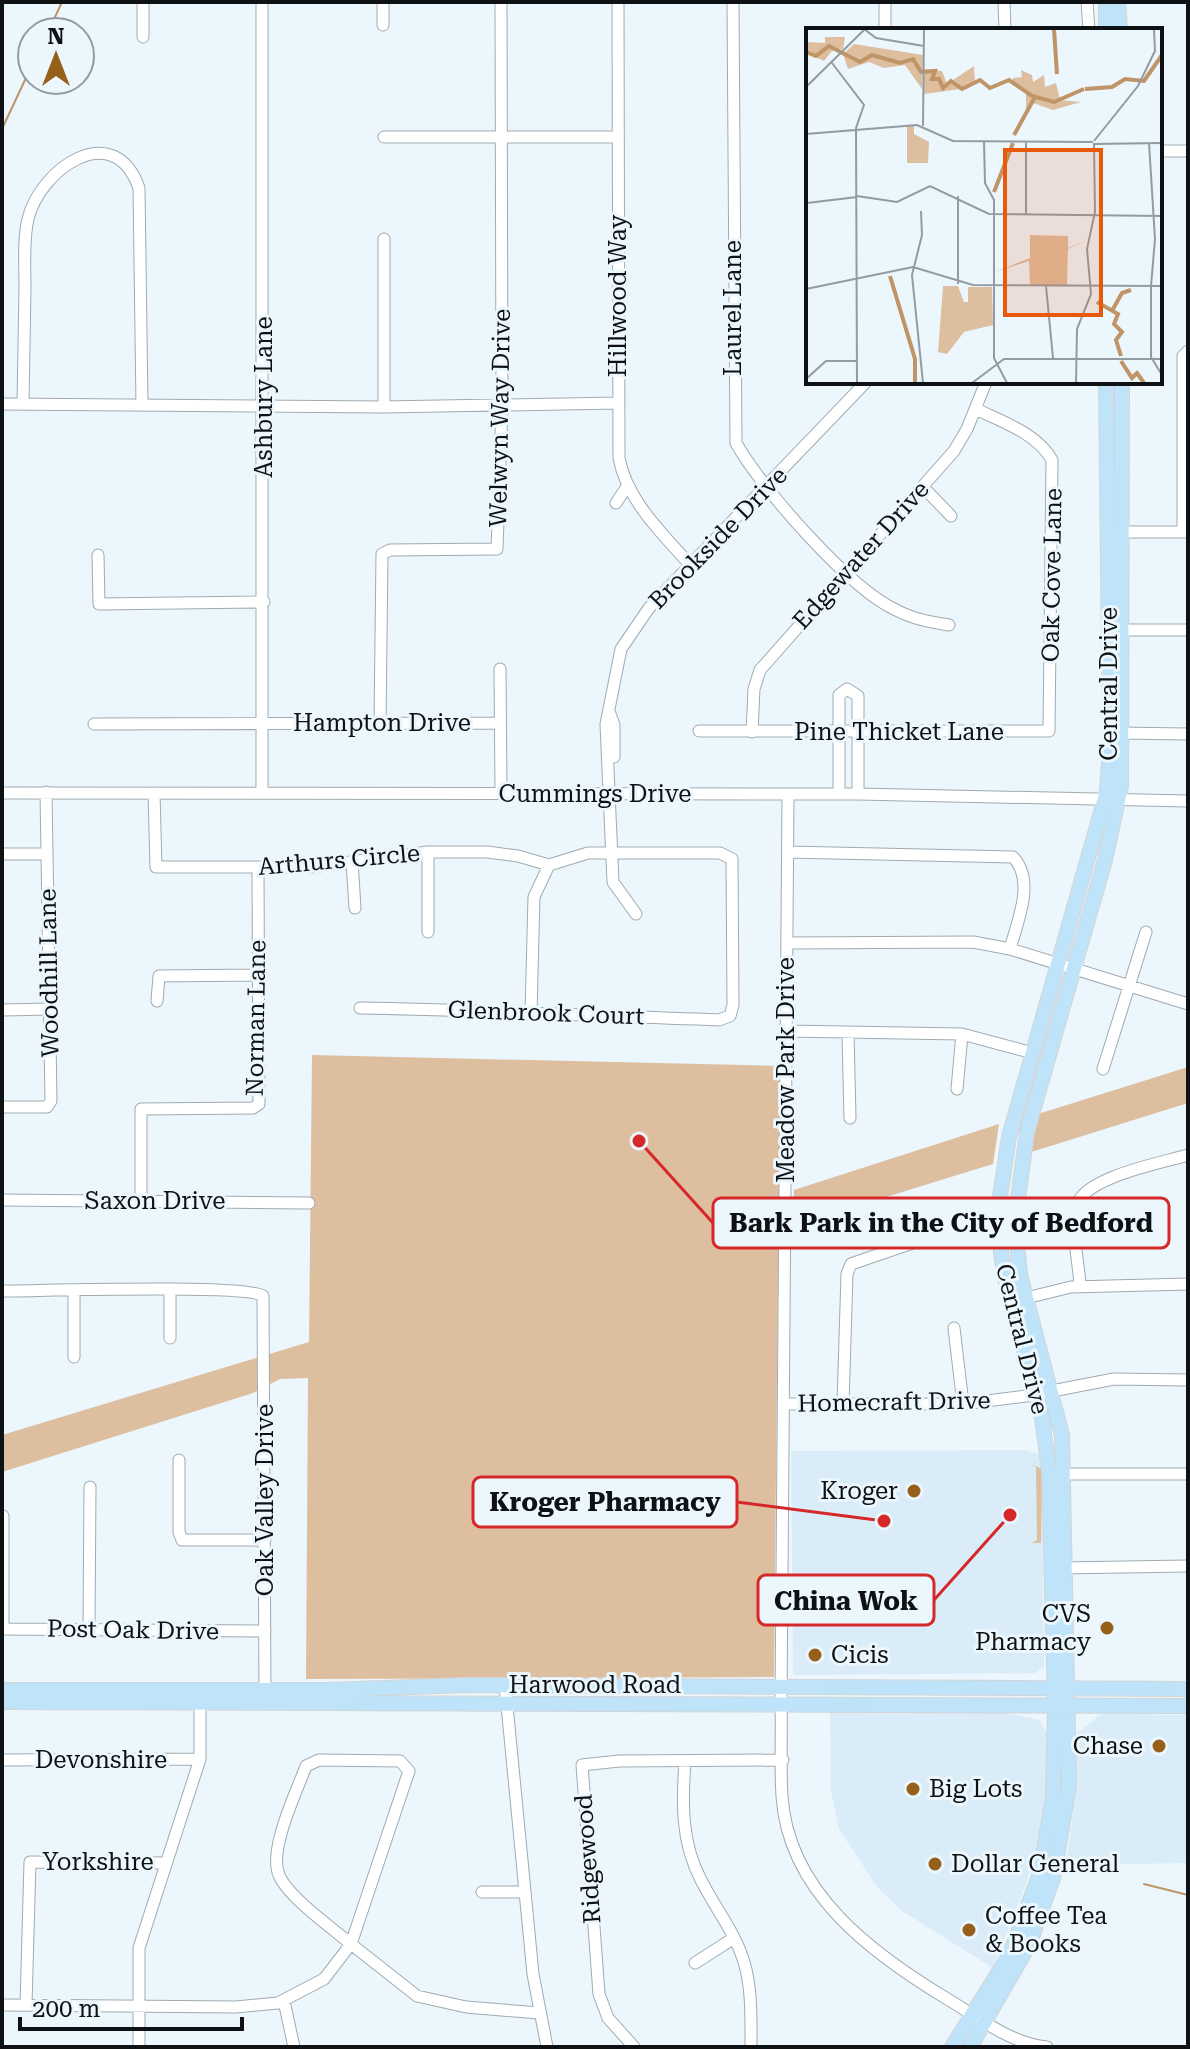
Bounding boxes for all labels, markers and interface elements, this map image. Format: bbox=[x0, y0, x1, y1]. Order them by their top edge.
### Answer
north arrow bbox=[16, 16, 96, 96]
text: N bbox=[48, 24, 65, 49]
inset map bbox=[806, 28, 1162, 384]
street label: Hillwood Way bbox=[604, 214, 632, 377]
street label: Laurel Lane bbox=[719, 240, 747, 376]
street label: Welwyn Way Drive bbox=[484, 308, 516, 528]
street label: Ashbury Lane bbox=[250, 316, 278, 478]
street label: Brookside Drive bbox=[643, 461, 793, 615]
street label: Edgewater Drive bbox=[787, 475, 935, 635]
street label: Oak Cove Lane bbox=[1036, 488, 1068, 662]
street label: Central Drive bbox=[1095, 607, 1123, 761]
street label: Hampton Drive bbox=[293, 709, 471, 737]
street label: Pine Thicket Lane bbox=[794, 718, 1004, 746]
street label: Cummings Drive bbox=[499, 780, 691, 808]
street label: Arthurs Circle bbox=[257, 839, 421, 881]
street label: Woodhill Lane bbox=[34, 888, 64, 1058]
street label: Norman Lane bbox=[241, 939, 271, 1097]
street label: Meadow Park Drive bbox=[772, 957, 800, 1183]
street label: Glenbrook Court bbox=[447, 996, 645, 1030]
street label: Saxon Drive bbox=[85, 1187, 225, 1215]
callout: Bark Park in the City of Bedford bbox=[713, 1198, 1169, 1248]
text: Bark Park in the City of Bedford bbox=[729, 1208, 1153, 1238]
street label: Central Drive bbox=[990, 1261, 1054, 1417]
street label: Homecraft Drive bbox=[797, 1386, 991, 1418]
street label: Oak Valley Drive bbox=[251, 1404, 279, 1596]
callout: Kroger Pharmacy bbox=[473, 1477, 737, 1527]
place label: Kroger bbox=[820, 1477, 898, 1505]
marker: Kroger bbox=[905, 1482, 923, 1500]
text: Kroger Pharmacy bbox=[489, 1487, 721, 1517]
callout: China Wok bbox=[758, 1575, 934, 1625]
text: China Wok bbox=[774, 1586, 918, 1616]
place label: CVS Pharmacy bbox=[975, 1600, 1092, 1656]
street label: Post Oak Drive bbox=[47, 1615, 219, 1645]
marker: CVS Pharmacy bbox=[1098, 1619, 1116, 1637]
place label: Cicis bbox=[831, 1641, 889, 1669]
marker: Cicis bbox=[806, 1646, 824, 1664]
street label: Harwood Road bbox=[509, 1671, 681, 1699]
place label: Chase bbox=[1073, 1732, 1143, 1760]
marker: Chase bbox=[1150, 1737, 1168, 1755]
street label: Devonshire bbox=[35, 1746, 167, 1774]
place label: Big Lots bbox=[929, 1775, 1022, 1803]
marker: Big Lots bbox=[904, 1780, 922, 1798]
street label: Ridgewood bbox=[570, 1793, 606, 1925]
street label: Yorkshire bbox=[42, 1848, 154, 1876]
place label: Dollar General bbox=[951, 1850, 1119, 1878]
marker: Dollar General bbox=[926, 1855, 944, 1873]
place label: Coffee Tea & Books bbox=[985, 1902, 1107, 1958]
marker: Coffee Tea & Books bbox=[960, 1921, 978, 1939]
scale bar bbox=[20, 1981, 242, 2031]
text: 200 m bbox=[32, 1995, 100, 2023]

